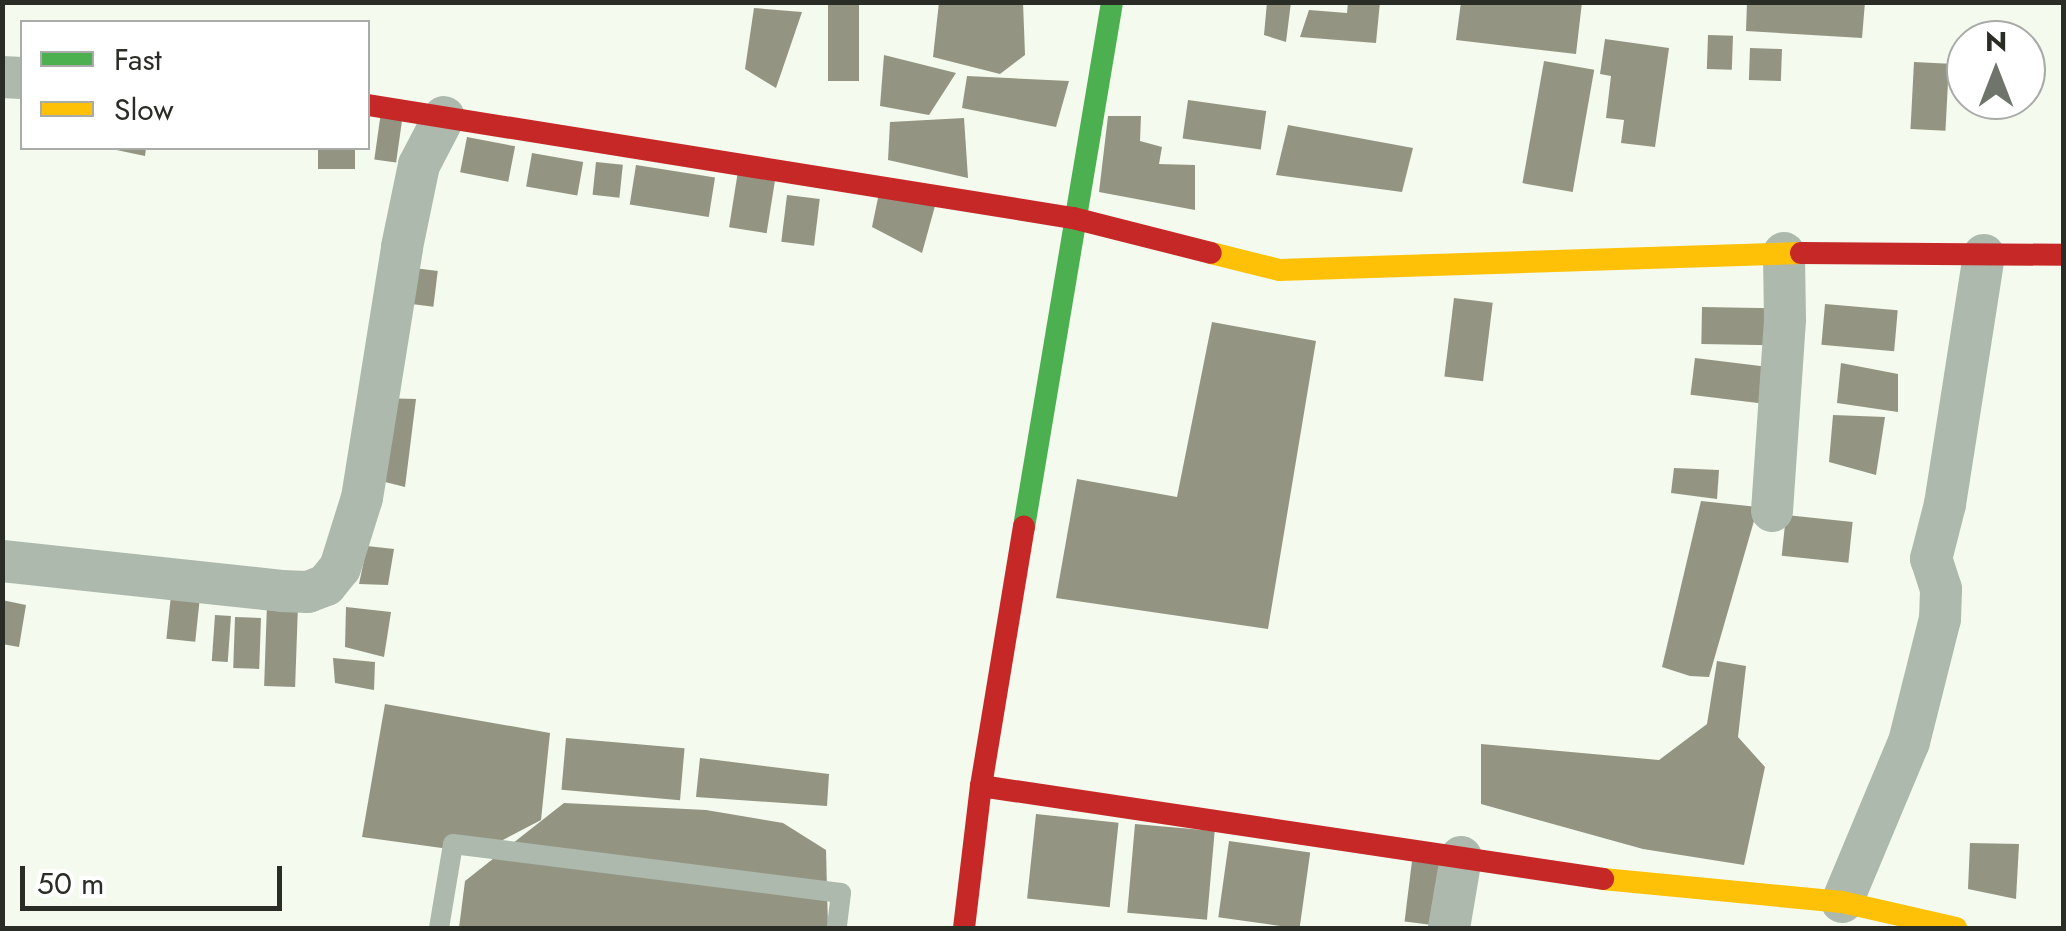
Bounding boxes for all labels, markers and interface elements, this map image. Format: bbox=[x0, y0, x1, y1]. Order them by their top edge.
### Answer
legend bbox=[20, 20, 370, 150]
north arrow bbox=[1946, 20, 2046, 120]
text: N bbox=[1985, 21, 2007, 62]
text: Fast bbox=[114, 38, 162, 81]
text: Slow bbox=[114, 88, 174, 131]
scale bar bbox=[25, 846, 288, 908]
text: 50 m bbox=[37, 862, 104, 905]

